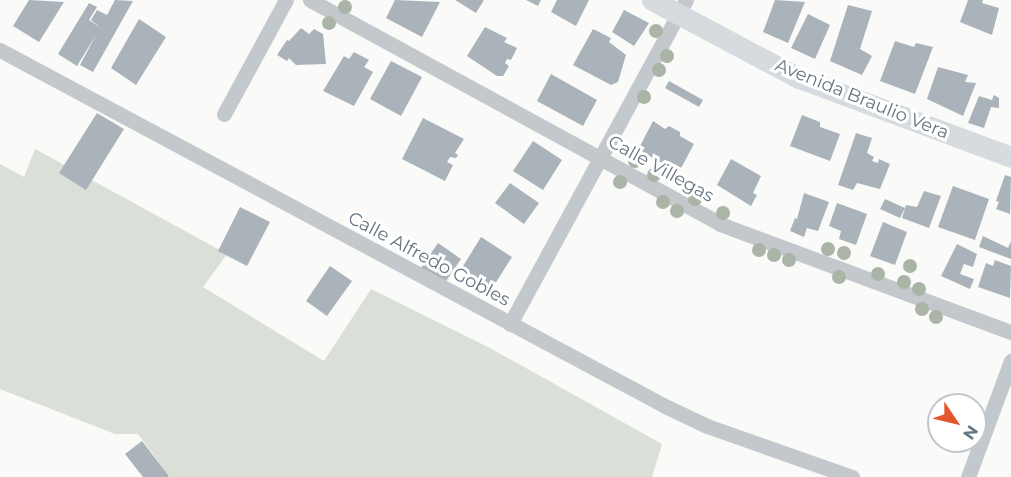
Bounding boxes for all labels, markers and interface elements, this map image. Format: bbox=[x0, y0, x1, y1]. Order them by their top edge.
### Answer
street label: Avenida Braulio Vera bbox=[772, 54, 952, 144]
street label: Calle Villegas bbox=[604, 131, 718, 207]
street label: Calle Alfredo Gobles bbox=[344, 207, 514, 311]
north arrow bbox=[927, 393, 987, 453]
text: N bbox=[959, 422, 982, 443]

